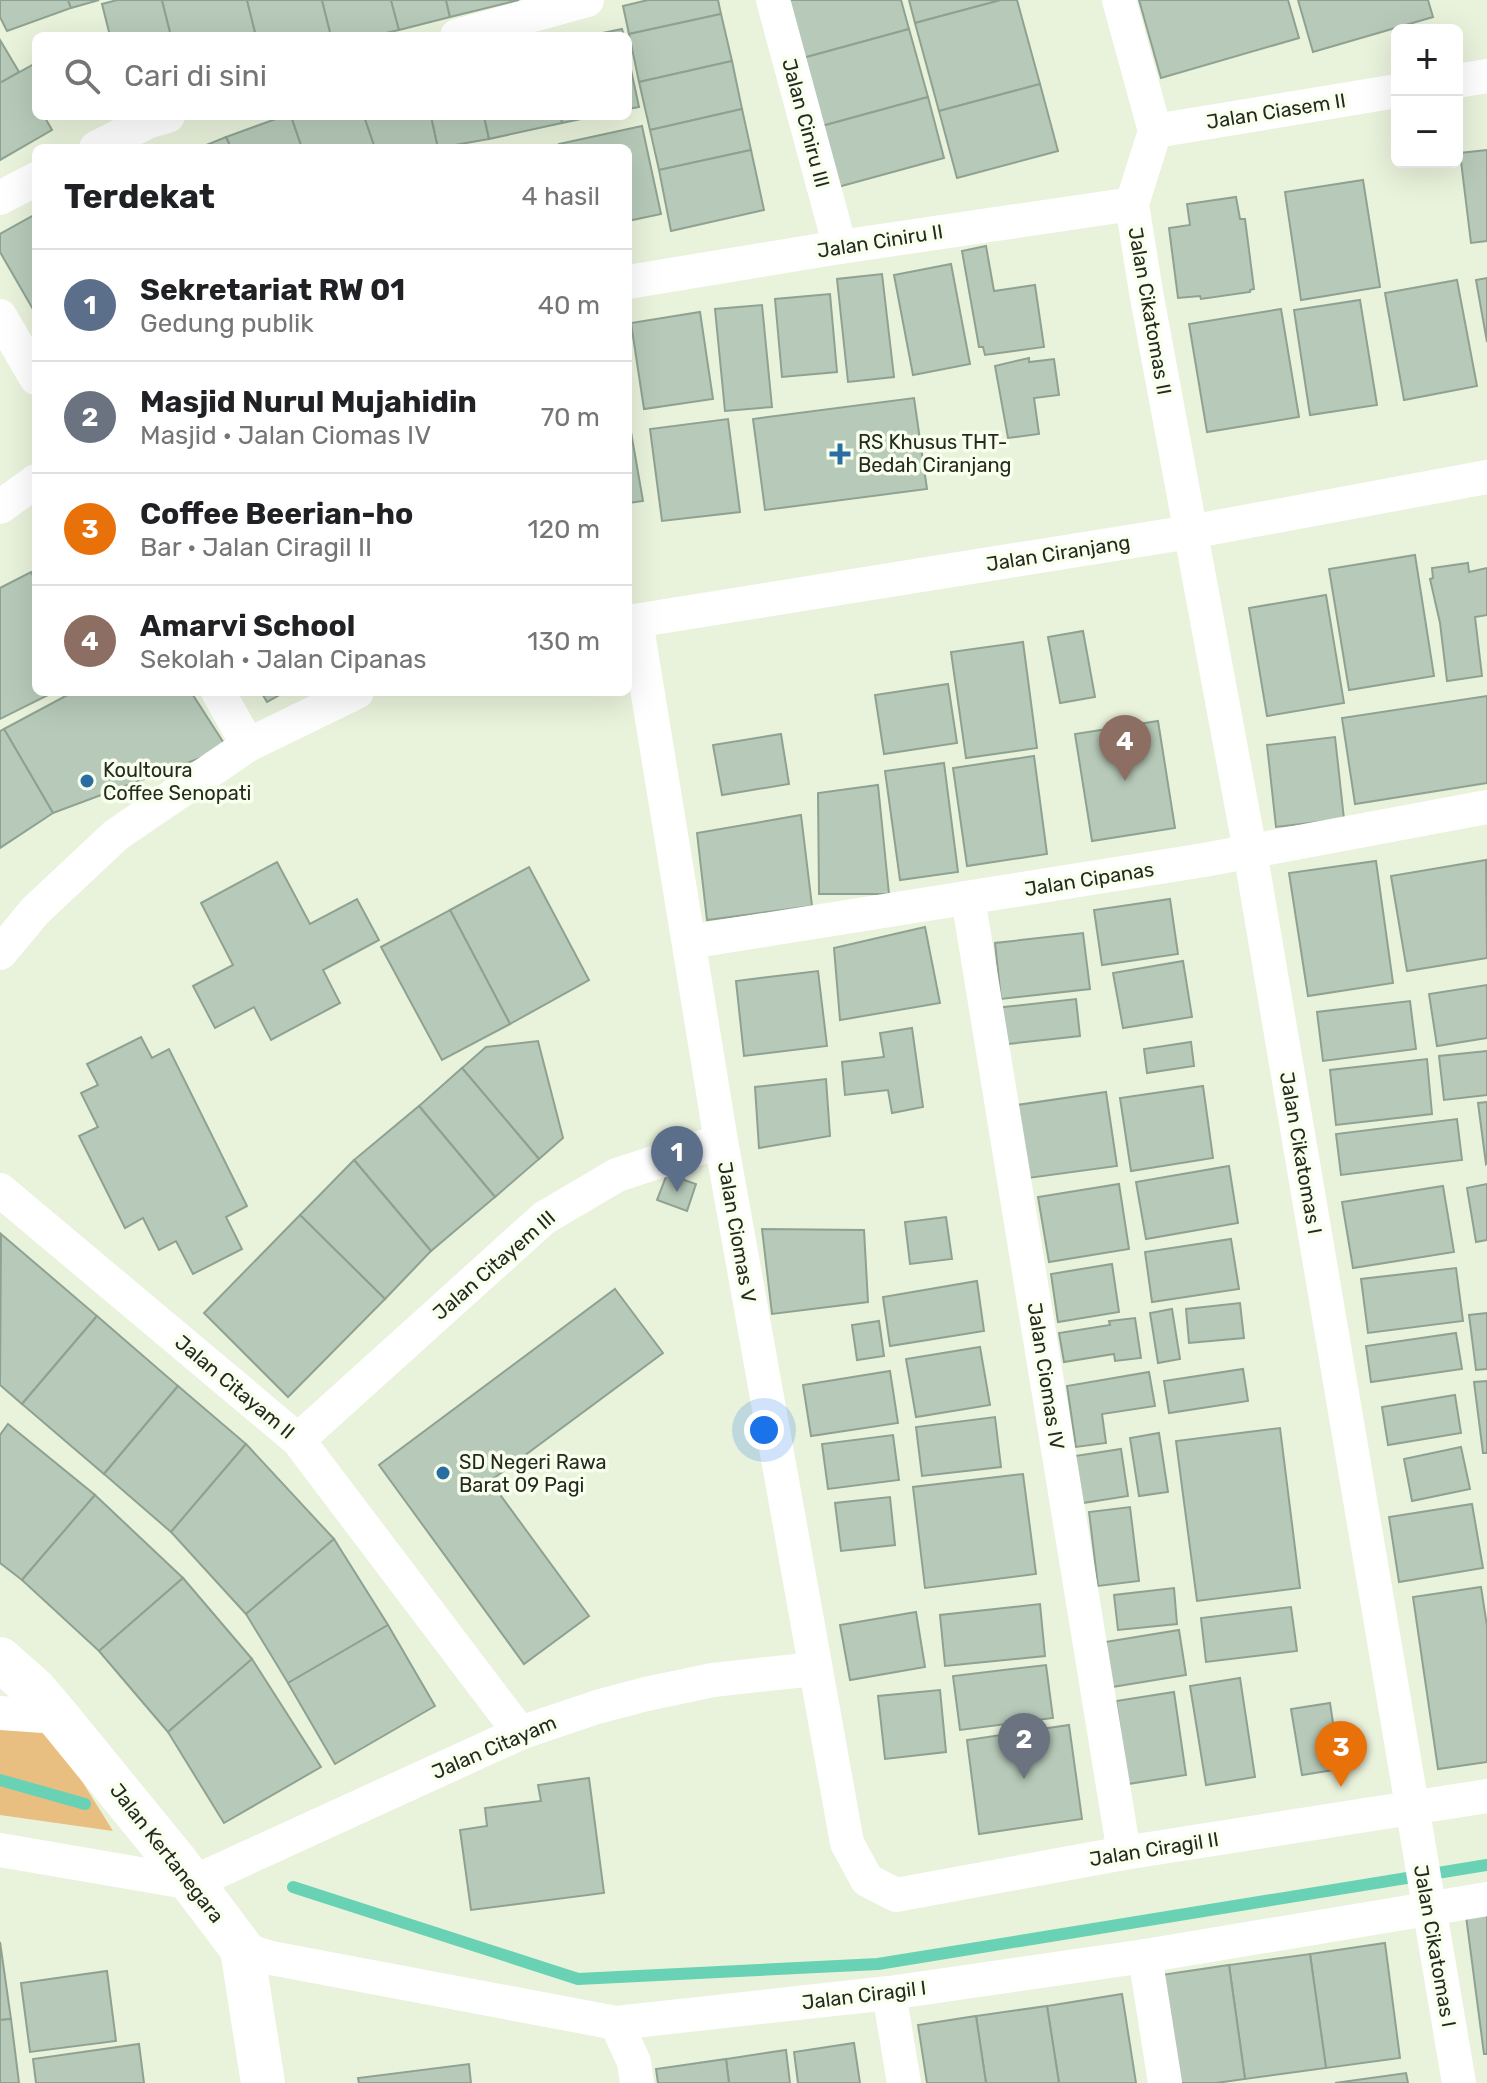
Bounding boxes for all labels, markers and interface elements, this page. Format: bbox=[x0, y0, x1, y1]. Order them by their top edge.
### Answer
map controls bbox=[1391, 24, 1463, 168]
button: + bbox=[1391, 24, 1463, 96]
search box bbox=[32, 32, 632, 120]
icon: search bbox=[60, 54, 104, 98]
street label: Jalan Ciniru III bbox=[777, 56, 835, 190]
text: Cari di sini bbox=[124, 58, 267, 94]
street label: Jalan Ciasem II bbox=[1205, 88, 1347, 134]
button: − bbox=[1391, 96, 1463, 168]
text: Terdekat bbox=[64, 176, 215, 217]
text: 4 hasil bbox=[521, 181, 600, 212]
street label: Jalan Ciniru II bbox=[815, 219, 945, 263]
street label: Jalan Cikatomas II bbox=[1123, 225, 1177, 397]
text: Sekretariat RW 01 bbox=[140, 272, 405, 308]
text: 1 bbox=[84, 290, 96, 321]
text: 40 m bbox=[538, 290, 600, 321]
text: Gedung publik bbox=[140, 308, 314, 339]
text: Masjid Nurul Mujahidin bbox=[140, 384, 477, 420]
text: 2 bbox=[82, 402, 98, 433]
text: 70 m bbox=[541, 402, 600, 433]
text: Masjid · Jalan Ciomas IV bbox=[140, 420, 431, 451]
place label: RS Khusus THT- Bedah Ciranjang bbox=[858, 430, 1012, 477]
marker: RS Khusus THT- Bedah Ciranjang bbox=[829, 443, 851, 465]
text: Coffee Beerian-ho bbox=[140, 496, 413, 532]
text: 3 bbox=[81, 514, 99, 545]
text: 120 m bbox=[528, 514, 600, 545]
street label: Jalan Ciranjang bbox=[984, 530, 1132, 576]
text: Bar · Jalan Ciragil II bbox=[140, 532, 372, 563]
text: Amarvi School bbox=[140, 608, 355, 644]
text: 4 bbox=[81, 626, 99, 657]
text: 130 m bbox=[527, 626, 600, 657]
text: Sekolah · Jalan Cipanas bbox=[140, 644, 427, 675]
pin: 4 bbox=[1099, 715, 1151, 781]
place label: Koultoura Coffee Senopati bbox=[103, 758, 251, 805]
marker: Koultoura Coffee Senopati bbox=[78, 772, 96, 790]
street label: Jalan Cipanas bbox=[1022, 857, 1156, 901]
street label: Jalan Cikatomas I bbox=[1275, 1070, 1327, 1236]
pin: 1 bbox=[651, 1126, 703, 1192]
street label: Jalan Ciomas V bbox=[713, 1160, 761, 1304]
street label: Jalan Citayem III bbox=[428, 1205, 560, 1325]
street label: Jalan Ciomas IV bbox=[1023, 1301, 1069, 1451]
street label: Jalan Citayam II bbox=[170, 1330, 300, 1444]
your location bbox=[744, 1410, 784, 1450]
place label: SD Negeri Rawa Barat 09 Pagi bbox=[459, 1450, 607, 1497]
marker: SD Negeri Rawa Barat 09 Pagi bbox=[434, 1464, 452, 1482]
street label: Jalan Citayam bbox=[428, 1710, 560, 1784]
pin: 2 bbox=[998, 1713, 1050, 1779]
pin: 3 bbox=[1315, 1721, 1367, 1787]
street label: Jalan Kertanegara bbox=[105, 1778, 229, 1928]
street label: Jalan Ciragil II bbox=[1088, 1827, 1220, 1871]
street label: Jalan Cikatomas I bbox=[1409, 1863, 1461, 2029]
street label: Jalan Ciragil I bbox=[800, 1975, 928, 2015]

